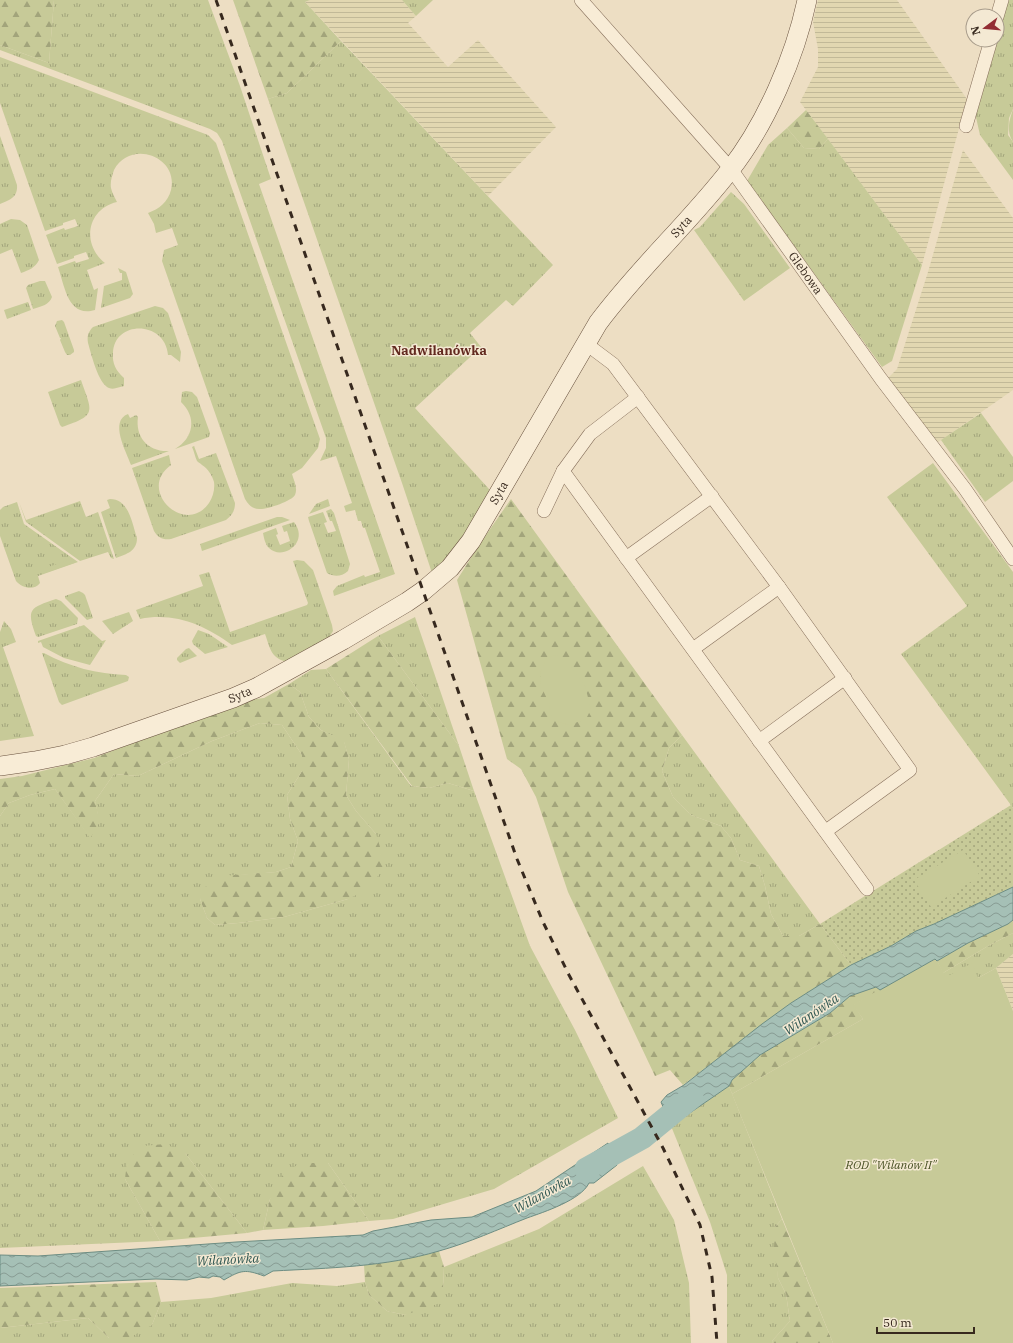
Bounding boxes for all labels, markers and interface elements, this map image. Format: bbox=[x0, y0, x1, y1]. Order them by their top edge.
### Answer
north arrow bbox=[965, 8, 1005, 48]
text: N bbox=[967, 24, 983, 37]
street label: Syta bbox=[667, 212, 695, 240]
street label: Glebowa bbox=[786, 249, 826, 297]
district label: Nadwilanówka bbox=[391, 342, 487, 359]
street label: Syta bbox=[486, 478, 511, 507]
street label: Syta bbox=[226, 683, 254, 706]
water label: Wilanówka bbox=[780, 990, 842, 1039]
park label: ROD "Wilanów II" bbox=[845, 1157, 938, 1172]
water label: Wilanówka bbox=[511, 1172, 574, 1217]
water label: Wilanówka bbox=[196, 1249, 260, 1270]
scale bar bbox=[877, 1309, 974, 1335]
text: 50 m bbox=[883, 1315, 912, 1330]

